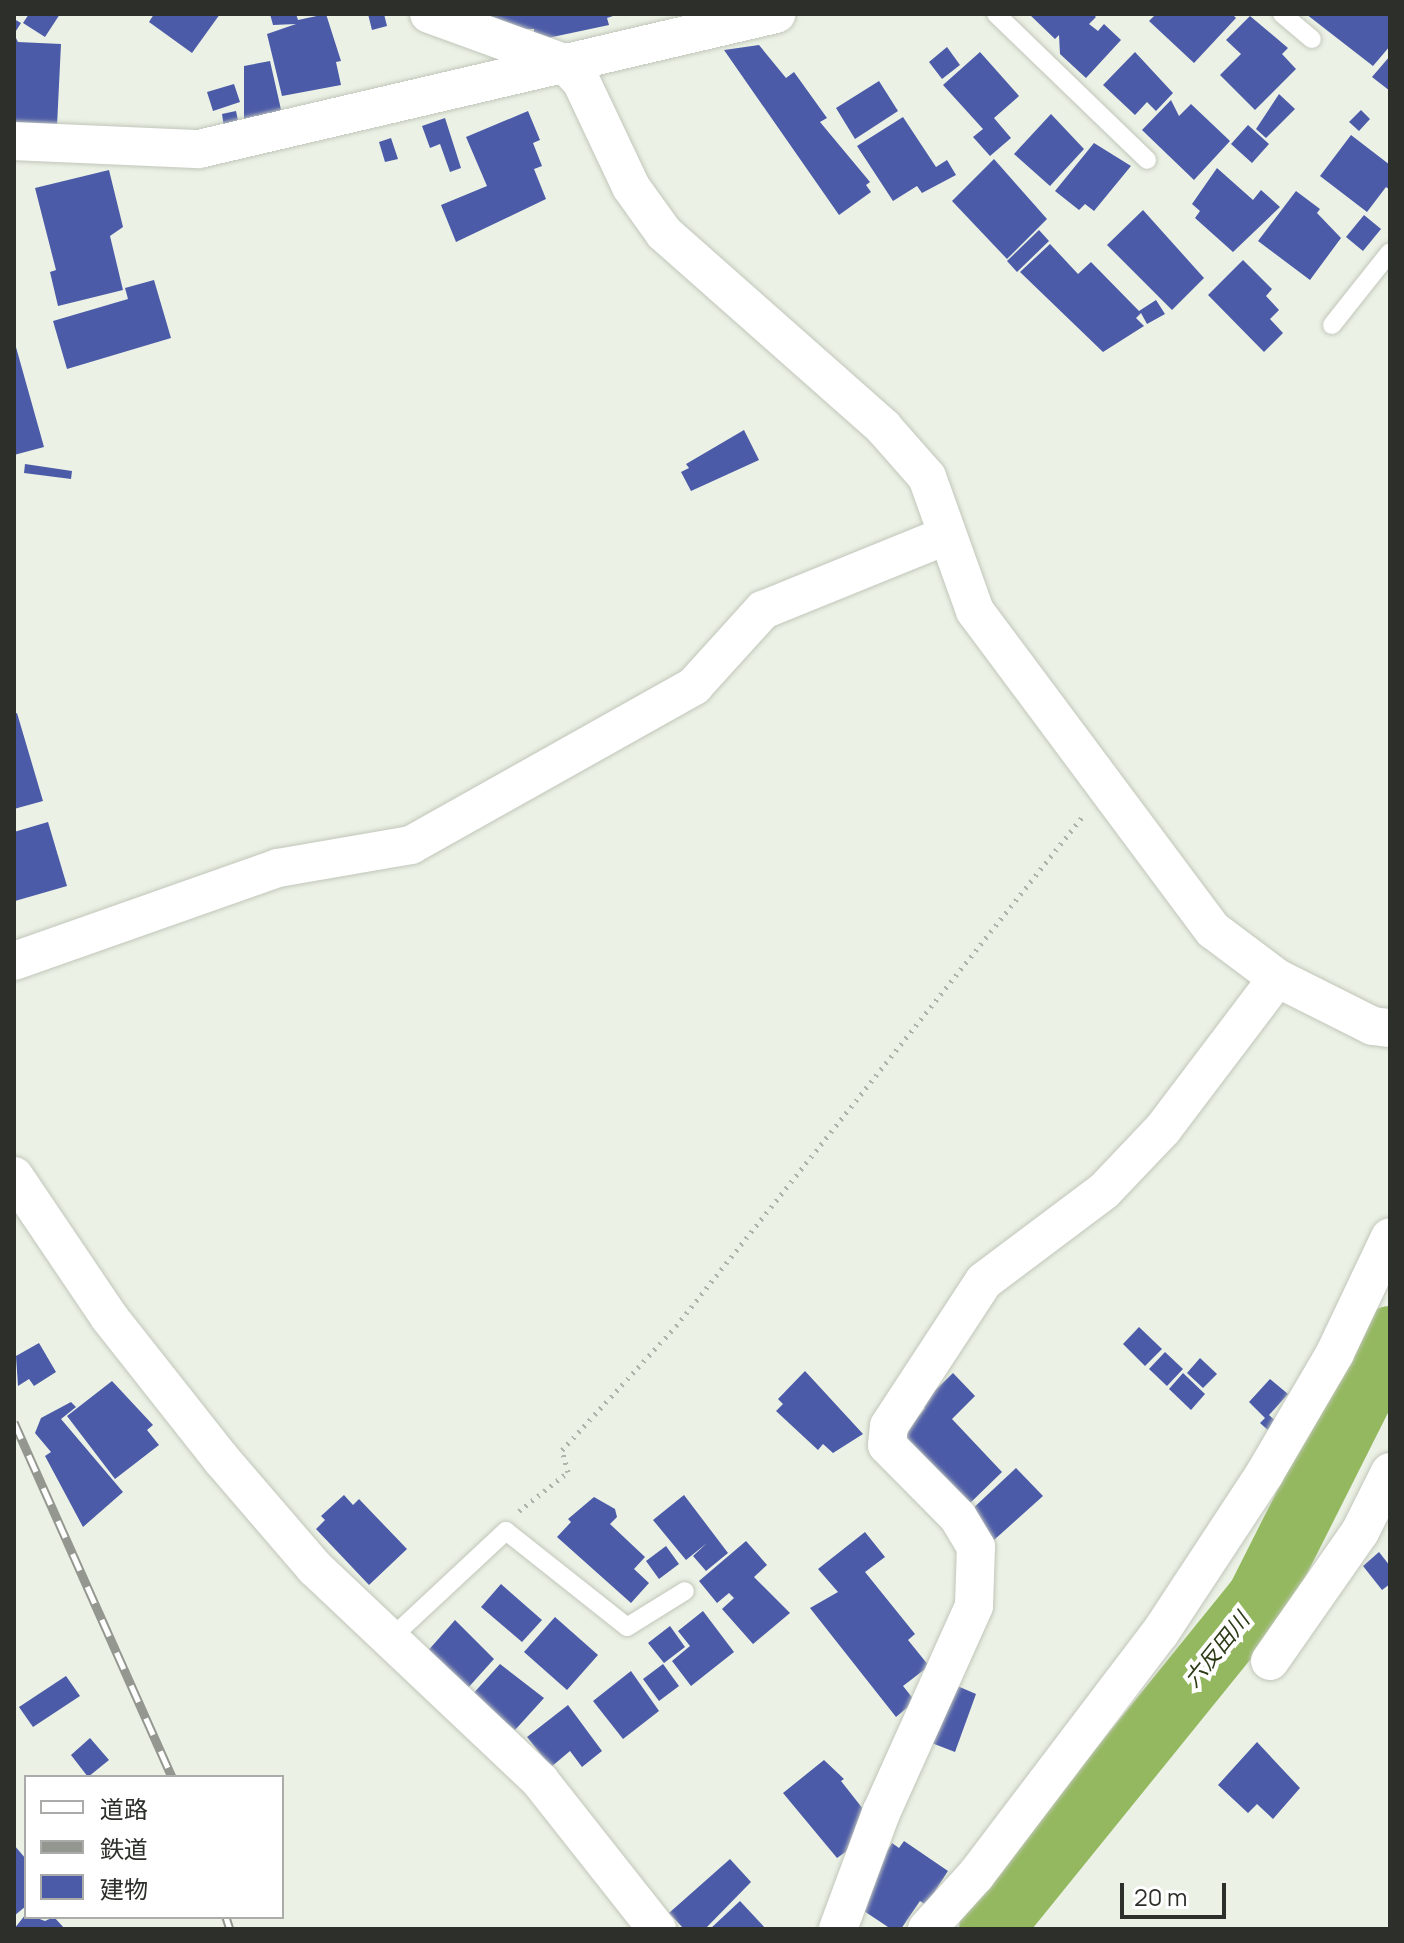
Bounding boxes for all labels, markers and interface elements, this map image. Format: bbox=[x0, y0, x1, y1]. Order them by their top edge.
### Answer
water label: 六反田川 bbox=[1179, 1607, 1255, 1693]
legend bbox=[24, 1775, 284, 1919]
text: 道路 bbox=[100, 1792, 148, 1825]
text: 鉄道 bbox=[100, 1832, 148, 1865]
scale bar bbox=[1124, 1867, 1230, 1917]
text: 建物 bbox=[100, 1872, 148, 1905]
text: 20 m bbox=[1134, 1880, 1187, 1913]

